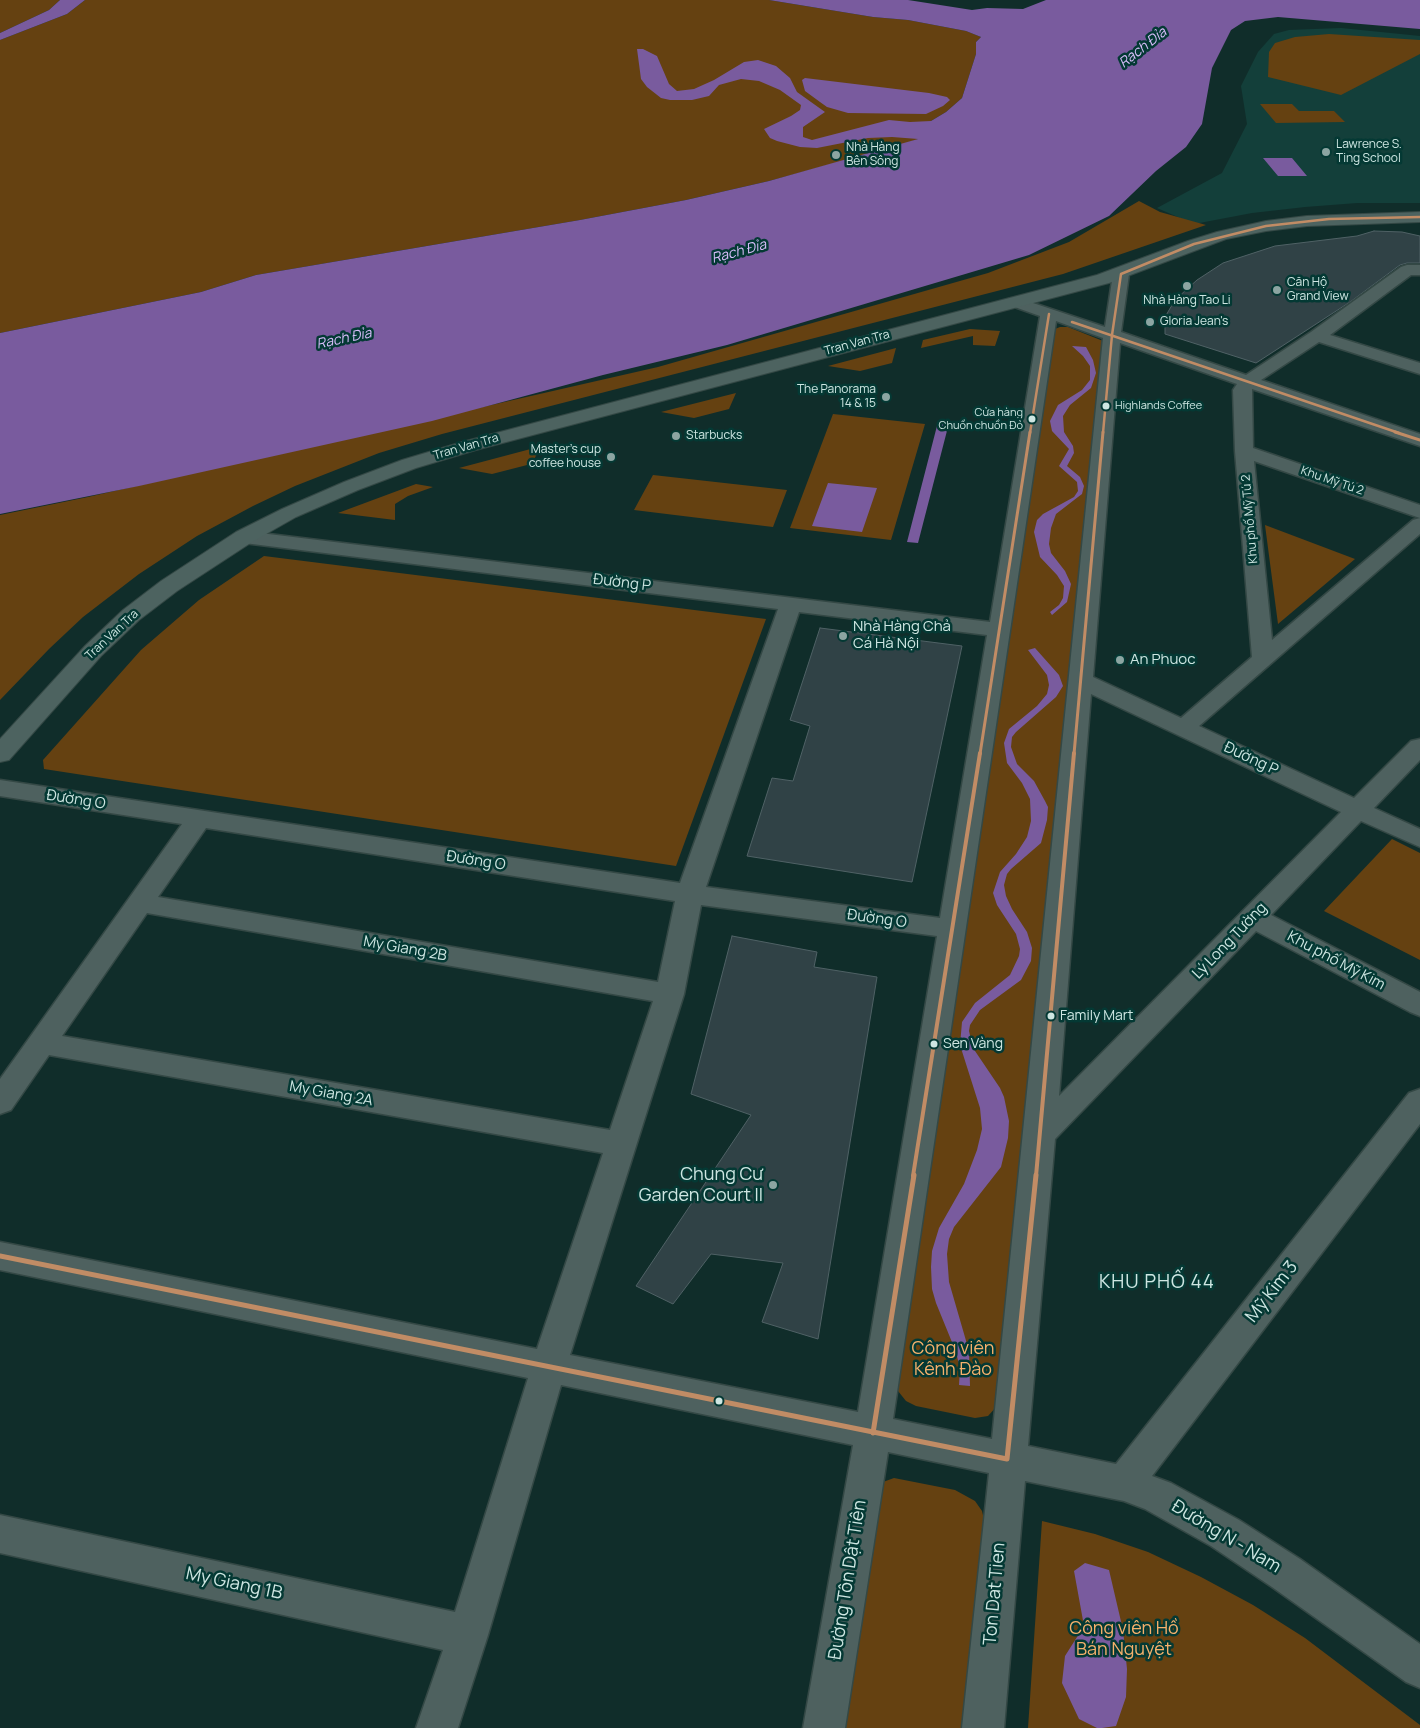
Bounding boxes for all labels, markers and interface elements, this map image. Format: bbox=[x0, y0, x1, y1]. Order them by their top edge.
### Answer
water label: Rạch Đỉa bbox=[1116, 24, 1170, 72]
place label: Lawrence S. Ting School bbox=[1336, 138, 1402, 166]
place label: Nhà Hàng Bên Sông bbox=[846, 141, 900, 169]
marker: Lawrence S. Ting School bbox=[1320, 146, 1332, 158]
marker: Nhà Hàng Bên Sông bbox=[830, 149, 842, 161]
water label: Rạch Đỉa bbox=[710, 237, 768, 267]
place label: Căn Hộ Grand View bbox=[1287, 276, 1349, 304]
marker: Nhà Hàng Tao Li bbox=[1181, 280, 1193, 292]
marker: Căn Hộ Grand View bbox=[1271, 284, 1283, 296]
place label: Nhà Hàng Tao Li bbox=[1143, 294, 1231, 308]
place label: Gloria Jean's bbox=[1160, 315, 1228, 329]
marker: Gloria Jean's bbox=[1144, 316, 1156, 328]
water label: Rạch Đỉa bbox=[315, 325, 373, 353]
street label: Tran Van Tra bbox=[823, 327, 891, 359]
place label: The Panorama 14 & 15 bbox=[797, 383, 876, 411]
marker: The Panorama 14 & 15 bbox=[880, 391, 892, 403]
place label: Highlands Coffee bbox=[1115, 399, 1202, 413]
marker: Highlands Coffee bbox=[1101, 401, 1111, 411]
place label: Cửa hàng Chuồn chuồn Đỏ bbox=[939, 406, 1023, 432]
marker: Cửa hàng Chuồn chuồn Đỏ bbox=[1027, 414, 1037, 424]
place label: Starbucks bbox=[686, 429, 742, 443]
marker: Starbucks bbox=[670, 430, 682, 442]
street label: Tran Van Tra bbox=[432, 431, 500, 463]
place label: Master’s cup coffee house bbox=[529, 443, 601, 471]
marker: Master’s cup coffee house bbox=[605, 451, 617, 463]
street label: Khu Mỹ Tú 2 bbox=[1299, 464, 1365, 498]
street label: Khu phố Mỹ Tú 2 bbox=[1239, 474, 1261, 564]
street label: Đường P bbox=[592, 571, 652, 595]
street label: Tran Van Tra bbox=[83, 607, 141, 663]
place label: Nhà Hàng Chả Cá Hà Nội bbox=[853, 618, 951, 653]
marker: Nhà Hàng Chả Cá Hà Nội bbox=[837, 630, 849, 642]
place label: An Phuoc bbox=[1130, 651, 1195, 669]
marker: An Phuoc bbox=[1114, 654, 1126, 666]
street label: Đường P bbox=[1221, 739, 1281, 779]
street label: Đường O bbox=[45, 786, 107, 814]
street label: Đường O bbox=[445, 847, 507, 875]
street label: Lý Long Tường bbox=[1189, 899, 1271, 983]
street label: Đường O bbox=[846, 906, 908, 932]
street label: Khu phố Mỹ Kim bbox=[1284, 928, 1388, 994]
street label: My Giang 2B bbox=[362, 933, 448, 965]
place label: Family Mart bbox=[1060, 1008, 1133, 1024]
marker: Family Mart bbox=[1046, 1011, 1056, 1021]
place label: Sen Vàng bbox=[943, 1036, 1003, 1052]
marker: Sen Vàng bbox=[929, 1039, 939, 1049]
street label: My Giang 2A bbox=[288, 1078, 374, 1110]
place label: Chung Cư Garden Court II bbox=[639, 1164, 763, 1206]
marker: Chung Cư Garden Court II bbox=[767, 1179, 779, 1191]
street label: Mỹ Kim 3 bbox=[1241, 1257, 1303, 1327]
district label: KHU PHỐ 44 bbox=[1098, 1272, 1216, 1294]
park label: Công viên Kênh Đào bbox=[912, 1338, 994, 1380]
unlabelled marker bbox=[714, 1396, 724, 1406]
street label: Đường N - Nam bbox=[1168, 1496, 1284, 1578]
street label: Đường Tôn Dật Tiên bbox=[825, 1499, 871, 1661]
street label: Ton Dat Tien bbox=[980, 1542, 1010, 1646]
street label: My Giang 1B bbox=[184, 1563, 284, 1605]
park label: Công viên Hồ Bán Nguyệt bbox=[1069, 1618, 1179, 1660]

